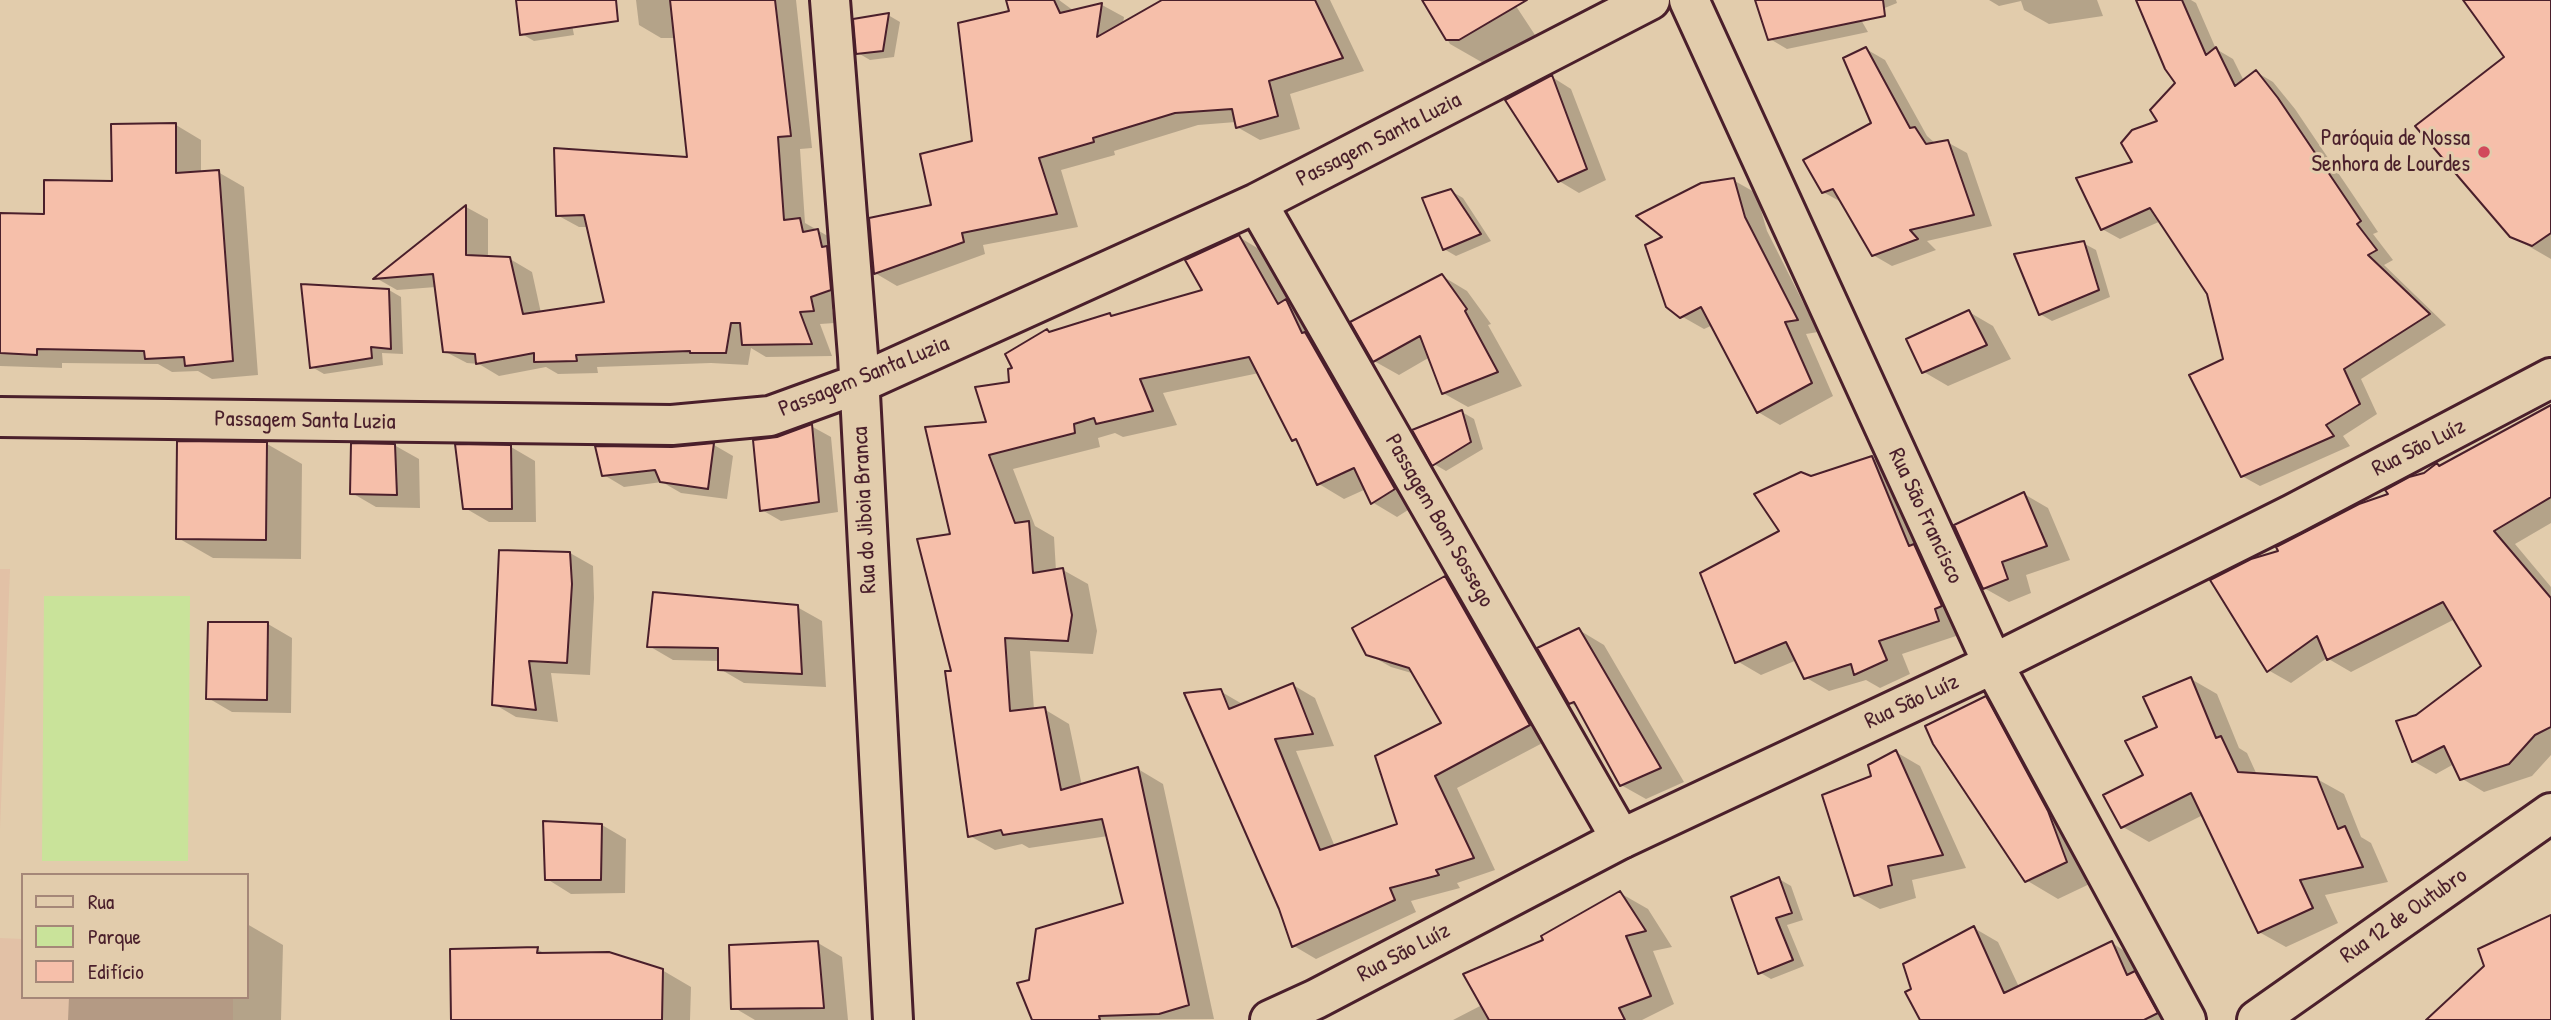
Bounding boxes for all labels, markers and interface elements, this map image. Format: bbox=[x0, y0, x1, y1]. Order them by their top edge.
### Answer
street label: Passagem Santa Luzia bbox=[1292, 87, 1466, 193]
place label: Paróquia de Nossa Senhora de Lourdes bbox=[2312, 125, 2470, 179]
marker: Paróquia de Nossa Senhora de Lourdes bbox=[2476, 144, 2492, 160]
street label: Passagem Santa Luzia bbox=[775, 330, 953, 424]
street label: Passagem Santa Luzia bbox=[214, 406, 396, 436]
street label: Rua São Luíz bbox=[2368, 413, 2470, 483]
street label: Rua do Jiboia Branca bbox=[847, 426, 883, 594]
street label: Passagem Bom Sossego bbox=[1378, 430, 1500, 612]
street label: Rua São Francisco bbox=[1882, 444, 1968, 588]
street label: Rua São Luíz bbox=[1860, 668, 1964, 736]
street label: Rua 12 de Outubro bbox=[2335, 862, 2473, 970]
legend bbox=[21, 873, 248, 999]
text: Rua bbox=[88, 887, 114, 916]
street label: Rua São Luíz bbox=[1353, 917, 1455, 989]
text: Parque bbox=[88, 922, 141, 951]
text: Edifício bbox=[88, 957, 144, 986]

